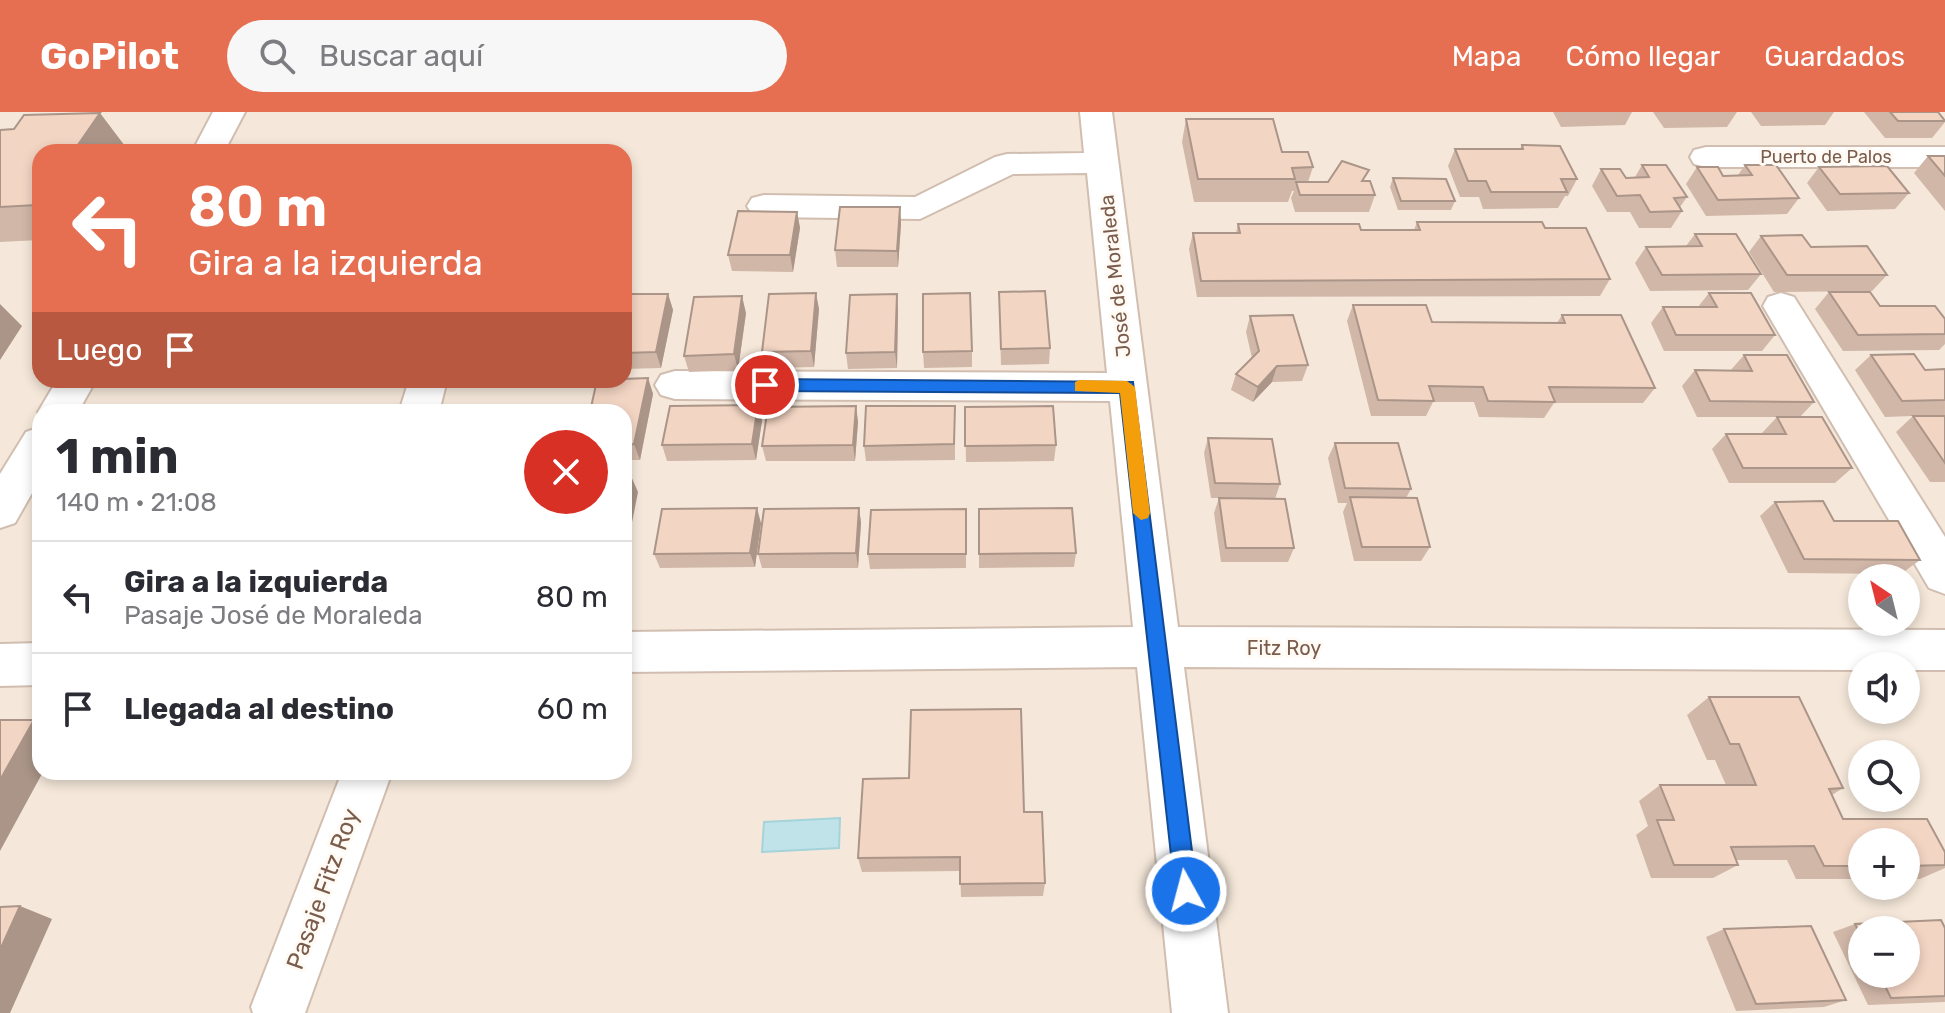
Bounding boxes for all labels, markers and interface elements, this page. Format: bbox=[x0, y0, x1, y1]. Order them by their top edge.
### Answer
search box bbox=[227, 20, 787, 92]
text: GoPilot bbox=[40, 33, 179, 79]
icon: search bbox=[255, 34, 299, 78]
text: Buscar aquí bbox=[319, 38, 483, 74]
text: Mapa bbox=[1452, 40, 1521, 73]
text: Cómo llegar bbox=[1565, 40, 1720, 73]
text: Guardados bbox=[1764, 40, 1905, 73]
street label: Puerto de Palos bbox=[1760, 146, 1892, 168]
text: 80 m bbox=[188, 174, 327, 240]
icon: left bbox=[56, 176, 160, 280]
street label: José de Moraleda bbox=[1095, 194, 1135, 358]
text: Gira a la izquierda bbox=[188, 241, 483, 284]
icon: arrive bbox=[158, 328, 202, 372]
text: Luego bbox=[56, 332, 142, 368]
pin bbox=[731, 351, 799, 419]
icon: arrive bbox=[743, 363, 787, 407]
text: 1 min bbox=[56, 428, 179, 485]
button: close bbox=[524, 430, 608, 514]
text: 140 m · 21:08 bbox=[56, 487, 217, 518]
text: Gira a la izquierda bbox=[124, 564, 388, 600]
north arrow bbox=[1848, 564, 1920, 636]
map controls bbox=[1848, 564, 1920, 988]
icon: left bbox=[56, 575, 100, 619]
text: 80 m bbox=[536, 579, 608, 615]
text: Pasaje José de Moraleda bbox=[124, 600, 422, 631]
street label: Fitz Roy bbox=[1247, 636, 1321, 660]
button: sound bbox=[1848, 652, 1920, 724]
icon: arrive bbox=[56, 687, 100, 731]
text: Llegada al destino bbox=[124, 691, 394, 727]
text: 60 m bbox=[537, 691, 608, 727]
button: search bbox=[1848, 740, 1920, 812]
street label: Pasaje Fitz Roy bbox=[281, 805, 365, 973]
button: + bbox=[1848, 828, 1920, 900]
position arrow bbox=[1144, 849, 1228, 933]
button: − bbox=[1848, 916, 1920, 988]

